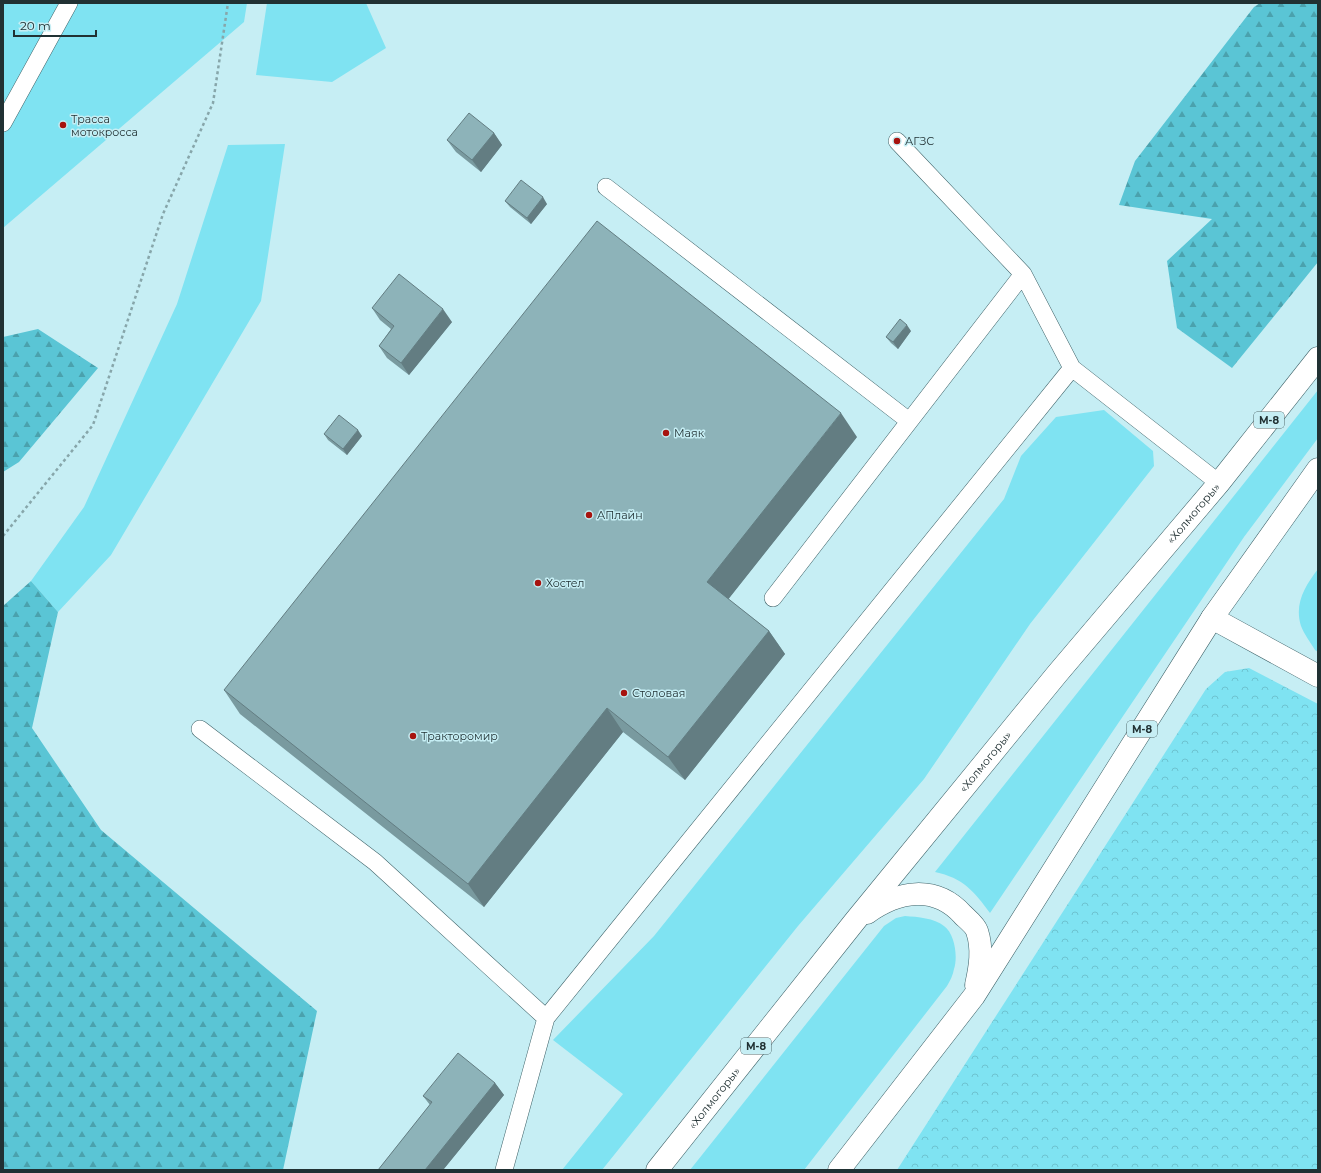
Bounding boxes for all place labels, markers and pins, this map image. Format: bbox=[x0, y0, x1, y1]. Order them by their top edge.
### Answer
place label: Трасса мотокросса bbox=[71, 112, 138, 139]
marker: Трасса мотокросса bbox=[58, 120, 68, 130]
place label: АГЗС bbox=[905, 134, 934, 148]
marker: АГЗС bbox=[892, 136, 902, 146]
place label: Маяк bbox=[674, 426, 705, 440]
marker: Маяк bbox=[661, 428, 671, 438]
place label: АПлайн bbox=[597, 508, 643, 522]
marker: АПлайн bbox=[584, 510, 594, 520]
place label: Хостел bbox=[546, 576, 584, 590]
marker: Хостел bbox=[533, 578, 543, 588]
place label: Столовая bbox=[632, 686, 685, 700]
marker: Столовая bbox=[619, 688, 629, 698]
place label: Тракторомир bbox=[421, 729, 498, 743]
marker: Тракторомир bbox=[408, 731, 418, 741]

